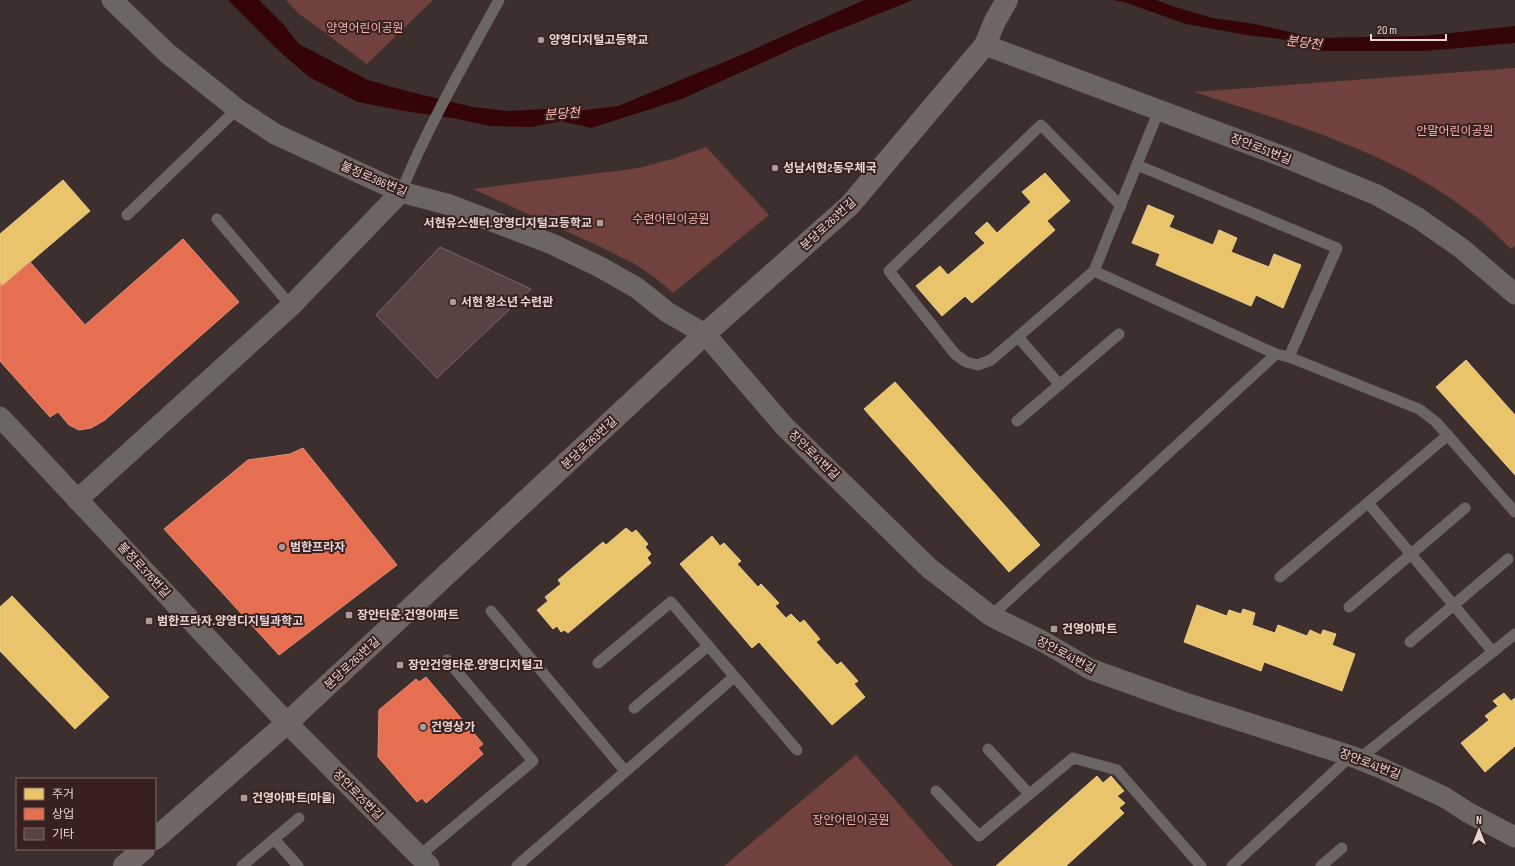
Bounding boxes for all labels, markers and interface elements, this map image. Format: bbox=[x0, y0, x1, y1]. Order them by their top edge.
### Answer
scale bar bbox=[1371, 16, 1446, 42]
park label: 양영어린이공원 bbox=[326, 21, 404, 36]
text: 20 m bbox=[1377, 23, 1397, 38]
place label: 양영디지털고등학교 bbox=[549, 33, 648, 48]
water label: 분당천 bbox=[1285, 33, 1324, 53]
marker: 양영디지털고등학교 bbox=[536, 35, 546, 45]
water label: 분당천 bbox=[544, 105, 582, 123]
park label: 안말어린이공원 bbox=[1416, 124, 1494, 139]
street label: 장안로51번길 bbox=[1228, 131, 1293, 168]
street label: 불정로386번길 bbox=[338, 159, 409, 200]
place label: 성남서현2동우체국 bbox=[783, 161, 877, 176]
marker: 성남서현2동우체국 bbox=[770, 163, 780, 173]
street label: 분당로263번길 bbox=[797, 195, 859, 254]
park label: 수련어린이공원 bbox=[632, 212, 710, 227]
place label: 서현유스센터.양영디지털고등학교 bbox=[424, 216, 592, 231]
marker: 서현유스센터.양영디지털고등학교 bbox=[595, 218, 605, 228]
place label: 서현 청소년 수련관 bbox=[461, 295, 553, 310]
marker: 서현 청소년 수련관 bbox=[448, 297, 458, 307]
street label: 분당로263번길 bbox=[558, 414, 620, 473]
street label: 장안로41번길 bbox=[785, 428, 842, 483]
street label: 불정로376번길 bbox=[114, 540, 173, 601]
place label: 범한프라자 bbox=[290, 540, 345, 555]
marker: 범한프라자 bbox=[277, 542, 287, 552]
place label: 장안타운.건영아파트 bbox=[357, 608, 459, 623]
marker: 장안타운.건영아파트 bbox=[344, 610, 354, 620]
place label: 범한프라자.양영디지털과학고 bbox=[157, 614, 303, 629]
marker: 범한프라자.양영디지털과학고 bbox=[144, 616, 154, 626]
place label: 건영아파트 bbox=[1062, 622, 1117, 637]
marker: 건영아파트 bbox=[1049, 624, 1059, 634]
street label: 분당로263번길 bbox=[321, 634, 383, 693]
street label: 장안로41번길 bbox=[1034, 634, 1098, 677]
place label: 장안건영타운.양영디지털고 bbox=[408, 658, 543, 673]
marker: 장안건영타운.양영디지털고 bbox=[395, 660, 405, 670]
place label: 건영상가 bbox=[431, 720, 475, 735]
marker: 건영상가 bbox=[418, 722, 428, 732]
street label: 장안로41번길 bbox=[1337, 746, 1403, 783]
street label: 장안로25번길 bbox=[329, 767, 386, 824]
legend bbox=[16, 778, 156, 850]
text: 주거 bbox=[52, 787, 74, 802]
place label: 건영아파트(마을) bbox=[252, 791, 335, 806]
marker: 건영아파트(마을) bbox=[239, 793, 249, 803]
text: 상업 bbox=[52, 807, 74, 822]
north arrow bbox=[1459, 810, 1499, 850]
park label: 장안어린이공원 bbox=[812, 813, 890, 828]
text: N bbox=[1476, 814, 1482, 827]
text: 기타 bbox=[52, 827, 74, 842]

